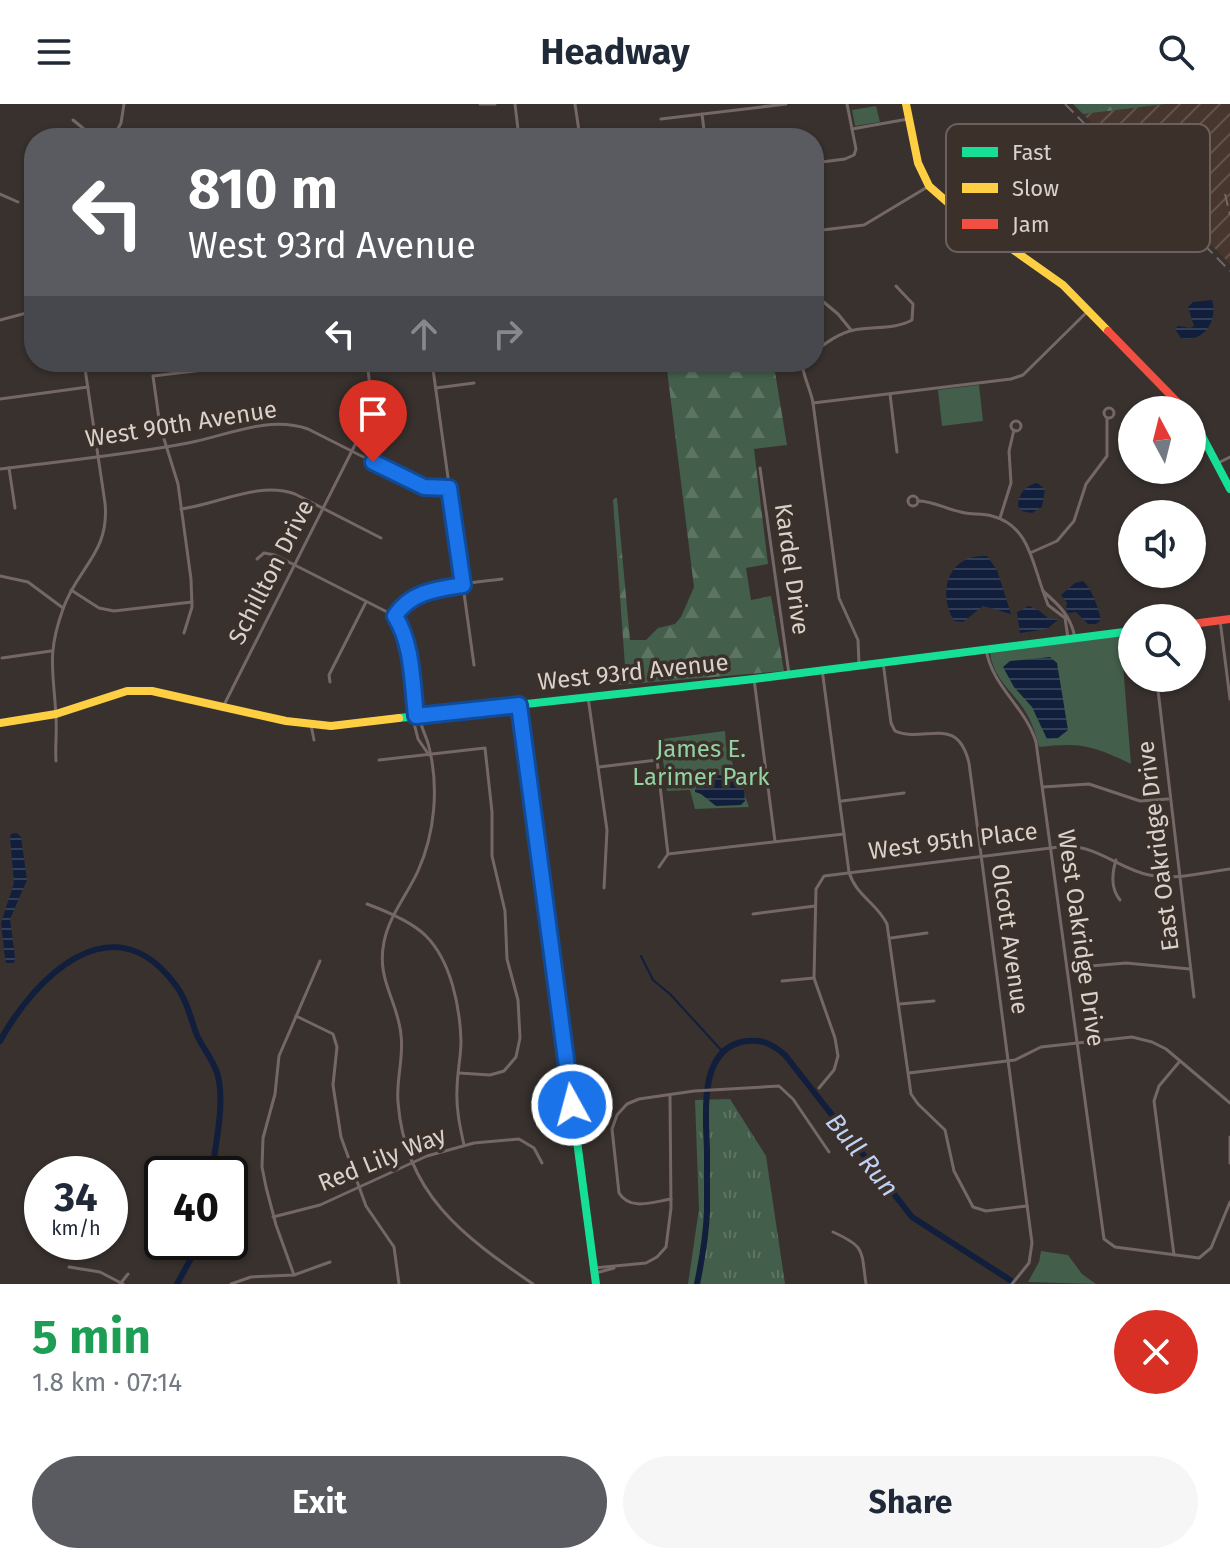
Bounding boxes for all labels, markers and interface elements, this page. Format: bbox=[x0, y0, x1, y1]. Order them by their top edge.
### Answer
icon: menu bbox=[32, 30, 76, 74]
text: Headway bbox=[540, 30, 690, 74]
icon: search bbox=[1154, 30, 1198, 74]
legend bbox=[946, 124, 1210, 252]
text: Fast bbox=[1012, 139, 1052, 166]
text: 810 m bbox=[188, 156, 338, 223]
icon: left bbox=[56, 160, 160, 264]
text: Slow bbox=[1012, 175, 1059, 202]
text: Jam bbox=[1012, 211, 1050, 238]
text: West 93rd Avenue bbox=[188, 224, 476, 268]
icon: left bbox=[318, 312, 362, 356]
icon: ahead bbox=[402, 312, 446, 356]
icon: right bbox=[486, 312, 530, 356]
pin bbox=[339, 380, 407, 462]
icon: arrive bbox=[351, 392, 395, 436]
street label: West 90th Avenue bbox=[83, 395, 279, 453]
north arrow bbox=[1118, 396, 1206, 484]
map controls bbox=[1118, 396, 1206, 692]
street label: Schillton Drive bbox=[223, 495, 319, 649]
button: sound bbox=[1118, 500, 1206, 588]
street label: Kardel Drive bbox=[769, 501, 815, 637]
button: search bbox=[1118, 604, 1206, 692]
street label: West 93rd Avenue bbox=[536, 648, 730, 696]
park label: James E. Larimer Park bbox=[632, 735, 770, 791]
street label: East Oakridge Drive bbox=[1131, 739, 1185, 953]
street label: West 95th Place bbox=[867, 817, 1039, 865]
street label: West Oakridge Drive bbox=[1052, 828, 1110, 1048]
street label: Olcott Avenue bbox=[986, 862, 1034, 1016]
position arrow bbox=[530, 1063, 614, 1147]
water label: Bull Run bbox=[819, 1107, 905, 1203]
street label: Red Lily Way bbox=[314, 1121, 450, 1197]
speed limit sign: 40 bbox=[144, 1156, 248, 1260]
text: 34 bbox=[54, 1174, 98, 1222]
text: km/h bbox=[51, 1216, 101, 1240]
text: 5 min bbox=[32, 1308, 151, 1366]
button: close bbox=[1114, 1310, 1198, 1394]
text: 1.8 km · 07:14 bbox=[32, 1367, 182, 1398]
button: Exit bbox=[32, 1456, 607, 1548]
button: Share bbox=[623, 1456, 1198, 1548]

